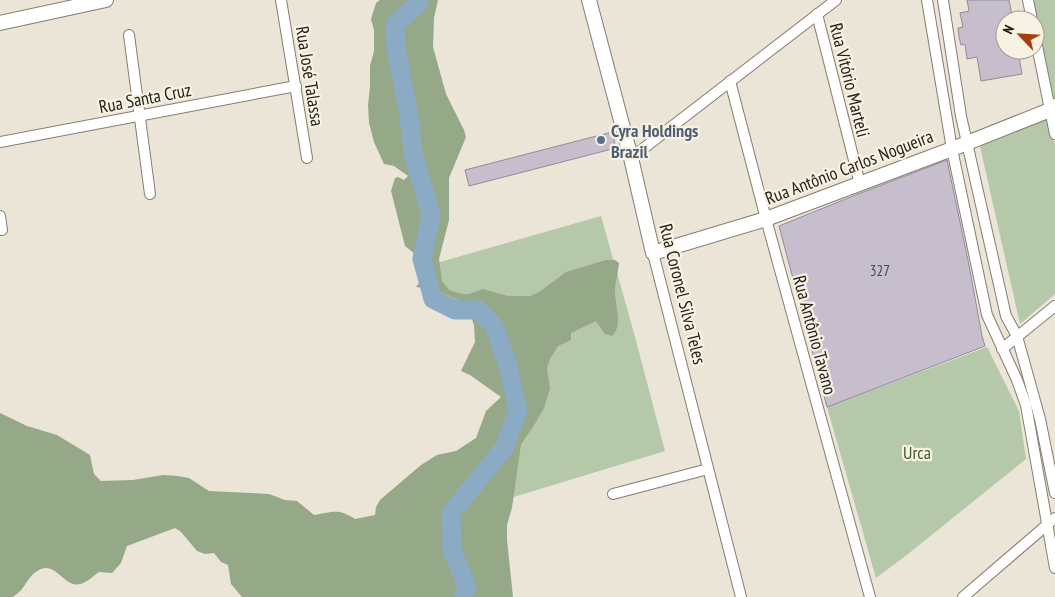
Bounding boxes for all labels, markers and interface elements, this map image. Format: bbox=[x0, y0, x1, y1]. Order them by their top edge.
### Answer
north arrow bbox=[995, 10, 1045, 60]
street label: Rua Vitório Marteli bbox=[825, 21, 875, 139]
text: N bbox=[998, 22, 1018, 37]
street label: Rua José Talassa bbox=[291, 24, 329, 128]
street label: Rua Santa Cruz bbox=[97, 78, 193, 118]
place label: Cyra Holdings Brazil bbox=[611, 119, 698, 163]
street label: Rua Antônio Carlos Nogueira bbox=[762, 124, 936, 210]
marker: Cyra Holdings Brazil bbox=[595, 134, 607, 146]
street label: Rua Coronel Silva Teles bbox=[654, 221, 712, 367]
house number: 327 bbox=[870, 261, 890, 280]
street label: Rua Antônio Tavano bbox=[788, 273, 842, 397]
park label: Urca bbox=[903, 441, 931, 464]

